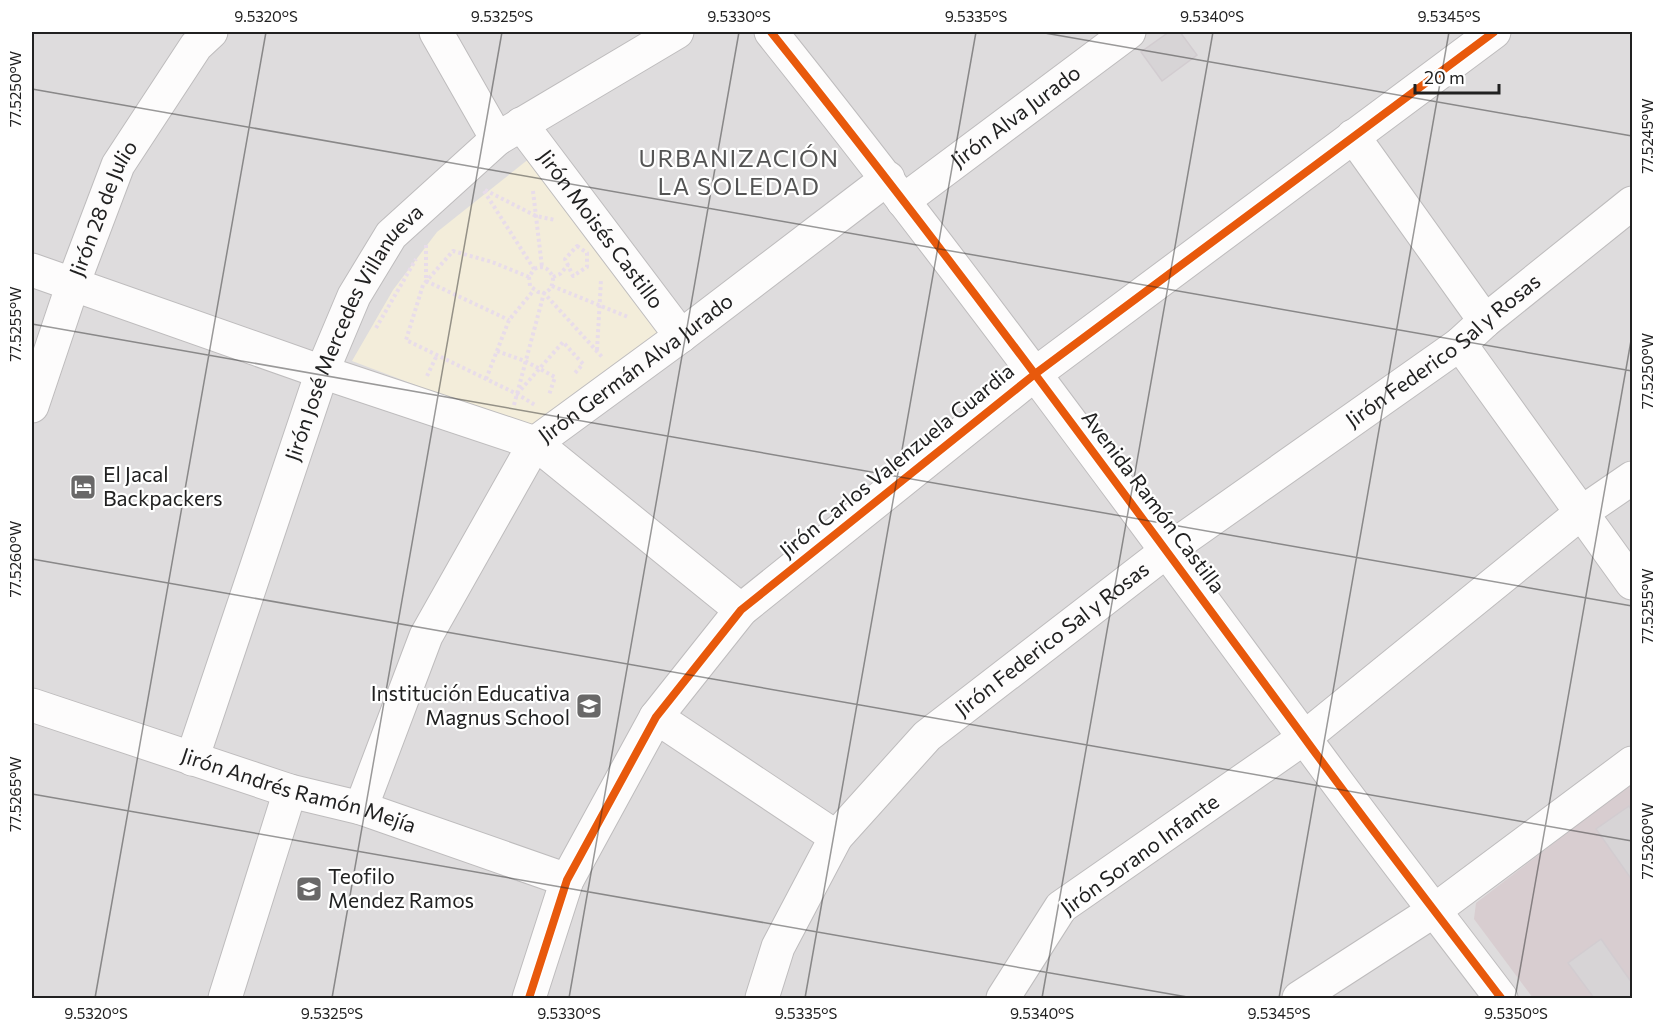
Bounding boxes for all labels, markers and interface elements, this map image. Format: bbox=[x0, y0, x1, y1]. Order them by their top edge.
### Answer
text: 9.5320°S bbox=[234, 7, 298, 25]
text: 9.5325°S bbox=[471, 7, 533, 25]
text: 9.5330°S bbox=[707, 7, 771, 25]
text: 9.5335°S bbox=[945, 7, 1007, 25]
text: 9.5340°S bbox=[1180, 7, 1244, 25]
text: 9.5345°S bbox=[1417, 7, 1481, 25]
text: 77.5250°W bbox=[6, 51, 24, 127]
scale bar bbox=[1415, 57, 1499, 95]
street label: Jirón Alva Jurado bbox=[945, 59, 1085, 172]
text: 20 m bbox=[1424, 66, 1465, 88]
text: 77.5245°W bbox=[1638, 98, 1656, 174]
street label: Jirón 28 de Julio bbox=[63, 135, 142, 280]
district label: URBANIZACIÓN LA SOLEDAD bbox=[638, 143, 840, 200]
street label: Jirón Moisés Castillo bbox=[534, 144, 670, 313]
street label: Jirón José Mercedes Villanueva bbox=[279, 198, 427, 464]
street label: Jirón Federico Sal y Rosas bbox=[1340, 268, 1545, 432]
text: 77.5255°W bbox=[6, 287, 24, 361]
street label: Jirón Germán Alva Jurado bbox=[533, 287, 737, 447]
text: 77.5250°W bbox=[1638, 333, 1656, 409]
street label: Jirón Carlos Valenzuela Guardia bbox=[774, 358, 1018, 562]
street label: Avenida Ramón Castilla bbox=[1077, 405, 1231, 597]
place label: El Jacal Backpackers bbox=[103, 461, 223, 510]
hotel icon: El Jacal Backpackers bbox=[68, 472, 98, 502]
text: 77.5260°W bbox=[6, 521, 24, 597]
street label: Jirón Federico Sal y Rosas bbox=[949, 555, 1153, 721]
text: 77.5255°W bbox=[1638, 569, 1656, 643]
place label: Institución Educativa Magnus School bbox=[371, 680, 570, 729]
school or university icon: Institución Educativa Magnus School bbox=[574, 691, 604, 721]
street label: Jirón Andrés Ramón Mejía bbox=[178, 742, 420, 837]
text: 77.5265°W bbox=[6, 756, 24, 832]
street label: Jirón Sorano Infante bbox=[1055, 788, 1223, 920]
text: 77.5260°W bbox=[1638, 803, 1656, 879]
place label: Teofilo Mendez Ramos bbox=[328, 863, 474, 912]
school or university icon: Teofilo Mendez Ramos bbox=[294, 874, 324, 904]
text: 9.5320°S bbox=[64, 1004, 128, 1022]
text: 9.5325°S bbox=[301, 1004, 363, 1022]
text: 9.5330°S bbox=[537, 1004, 601, 1022]
text: 9.5335°S bbox=[775, 1004, 837, 1022]
text: 9.5340°S bbox=[1010, 1004, 1074, 1022]
text: 9.5345°S bbox=[1247, 1004, 1311, 1022]
text: 9.5350°S bbox=[1484, 1004, 1548, 1022]

